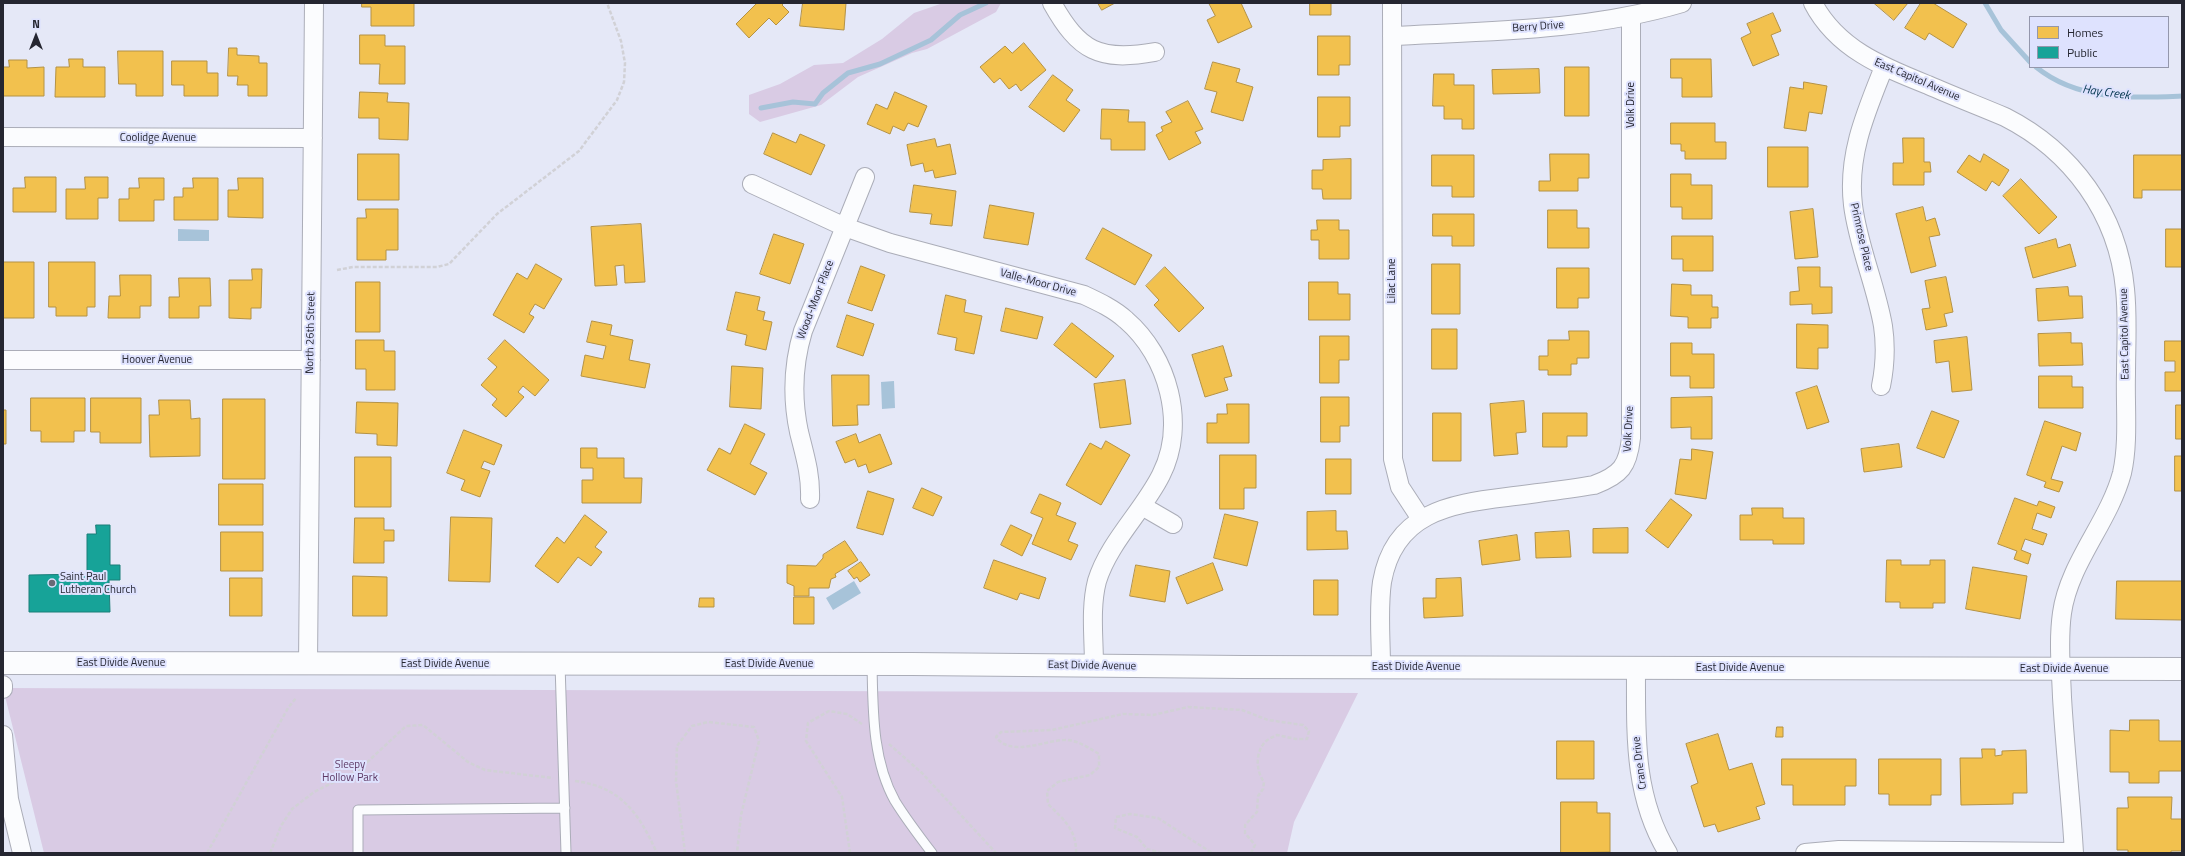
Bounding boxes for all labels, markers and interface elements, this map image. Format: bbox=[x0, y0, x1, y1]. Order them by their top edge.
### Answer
north arrow bbox=[16, 16, 56, 56]
text: N bbox=[32, 16, 40, 32]
legend bbox=[2029, 16, 2169, 68]
street label: Berry Drive bbox=[1512, 19, 1564, 35]
text: Homes bbox=[2067, 23, 2103, 42]
text: Public bbox=[2067, 43, 2097, 62]
street label: East Capitol Avenue bbox=[1872, 56, 1962, 104]
street label: Volk Drive bbox=[1624, 82, 1638, 128]
water label: Hay Creek bbox=[2081, 83, 2131, 103]
street label: Coolidge Avenue bbox=[120, 131, 196, 145]
street label: Primrose Place bbox=[1847, 202, 1875, 272]
street label: Lilac Lane bbox=[1385, 258, 1399, 304]
street label: Wood-Moor Place bbox=[795, 259, 837, 341]
street label: Valle-Moor Drive bbox=[999, 267, 1077, 299]
street label: East Capitol Avenue bbox=[2118, 288, 2132, 380]
street label: North 26th Street bbox=[304, 292, 318, 374]
street label: Hoover Avenue bbox=[122, 353, 192, 367]
street label: Volk Drive bbox=[1621, 406, 1637, 452]
place label: Saint Paul Lutheran Church bbox=[60, 570, 136, 596]
marker: Saint Paul Lutheran Church bbox=[47, 578, 57, 588]
street label: East Divide Avenue bbox=[77, 656, 165, 670]
street label: East Divide Avenue bbox=[401, 657, 489, 671]
street label: East Divide Avenue bbox=[725, 657, 813, 671]
street label: East Divide Avenue bbox=[1048, 659, 1136, 673]
street label: East Divide Avenue bbox=[1372, 660, 1460, 674]
street label: East Divide Avenue bbox=[1696, 661, 1784, 675]
street label: East Divide Avenue bbox=[2020, 662, 2108, 676]
street label: Crane Drive bbox=[1630, 736, 1650, 790]
park label: Sleepy Hollow Park bbox=[322, 758, 378, 784]

